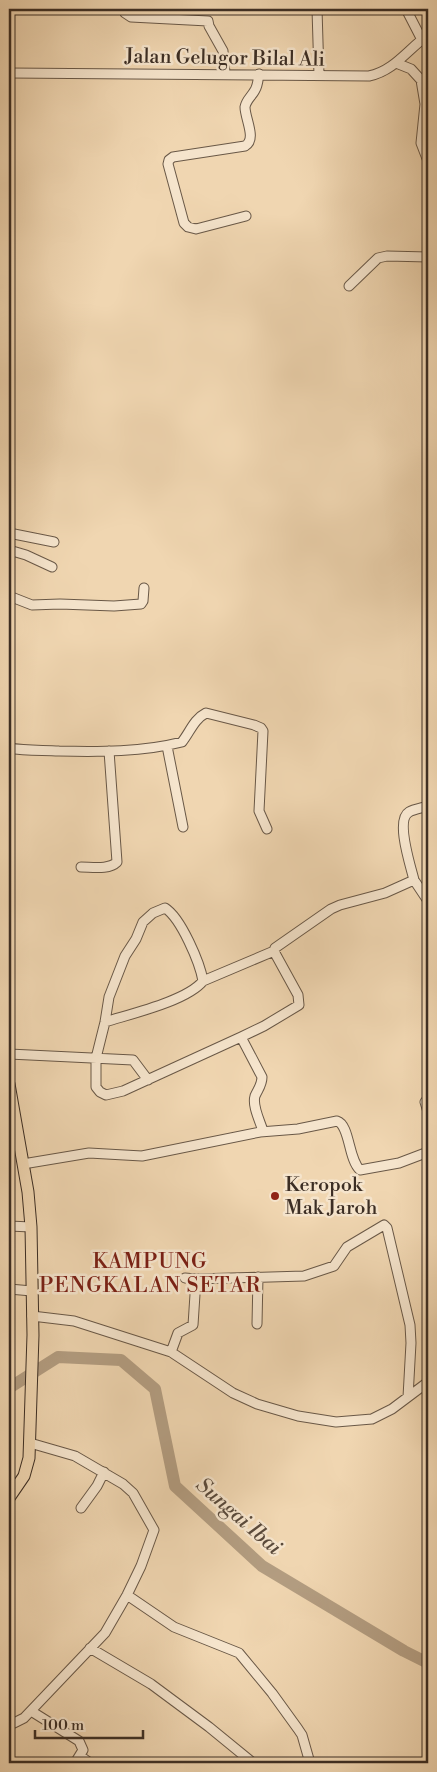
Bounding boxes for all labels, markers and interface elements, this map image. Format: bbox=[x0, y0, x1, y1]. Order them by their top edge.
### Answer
street label: Jalan Gelugor Bilal Ali bbox=[124, 44, 326, 73]
place label: Keropok Mak Jaroh bbox=[285, 1173, 378, 1221]
marker: Keropok Mak Jaroh bbox=[269, 1190, 281, 1202]
district label: KAMPUNG PENGKALAN SETAR bbox=[39, 1249, 261, 1299]
water label: Sungai Ibai bbox=[190, 1472, 287, 1561]
scale bar bbox=[35, 1707, 142, 1739]
text: 100 m bbox=[42, 1716, 84, 1735]

